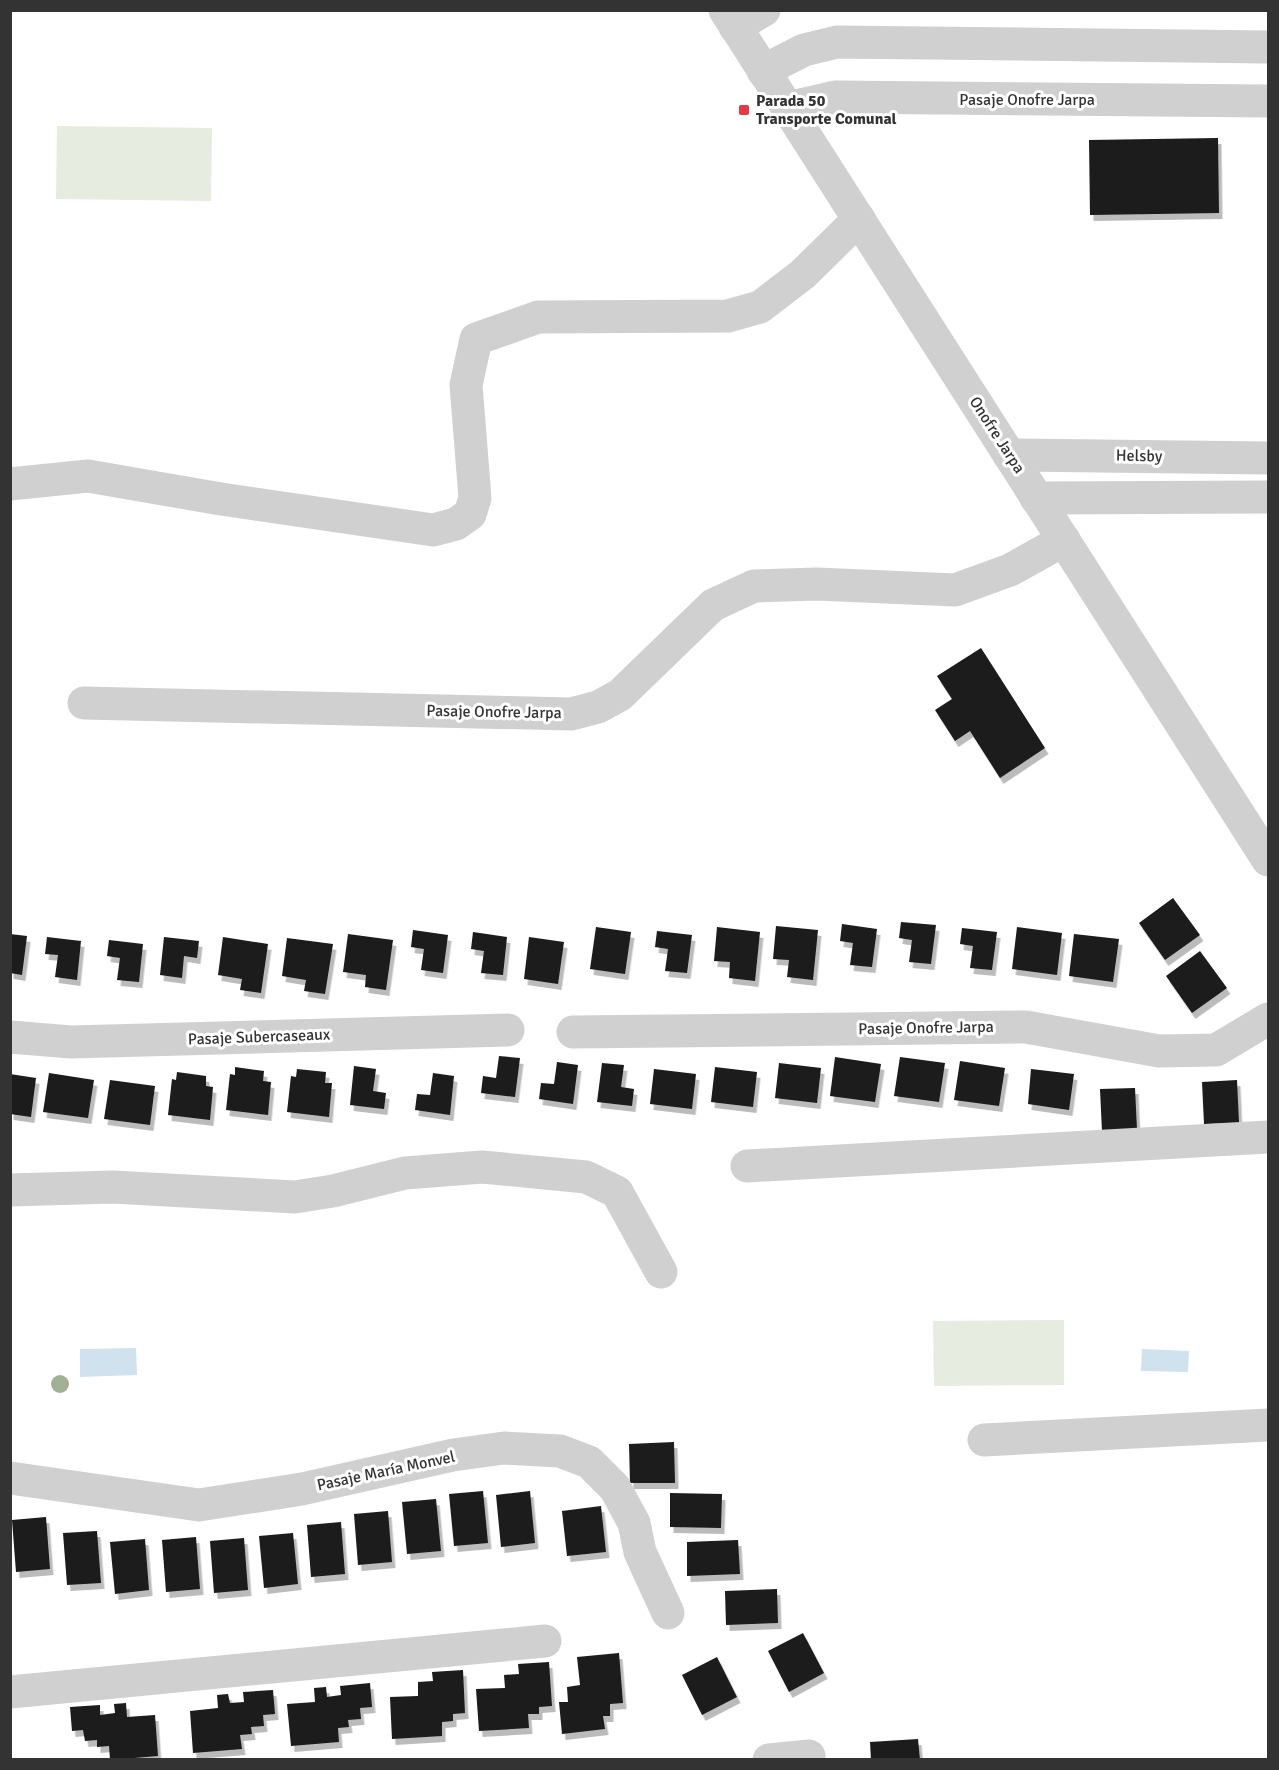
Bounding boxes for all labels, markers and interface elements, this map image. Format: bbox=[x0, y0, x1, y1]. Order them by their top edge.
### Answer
street label: Pasaje Onofre Jarpa bbox=[959, 90, 1095, 110]
place label: Parada 50 Transporte Comunal bbox=[756, 91, 897, 129]
marker: Parada 50 Transporte Comunal bbox=[737, 103, 751, 117]
street label: Onofre Jarpa bbox=[965, 393, 1029, 477]
street label: Helsby bbox=[1116, 446, 1163, 466]
street label: Pasaje Onofre Jarpa bbox=[426, 701, 562, 723]
street label: Pasaje Onofre Jarpa bbox=[858, 1017, 994, 1039]
street label: Pasaje Subercaseaux bbox=[187, 1024, 331, 1049]
street label: Pasaje María Monvel bbox=[315, 1447, 457, 1495]

